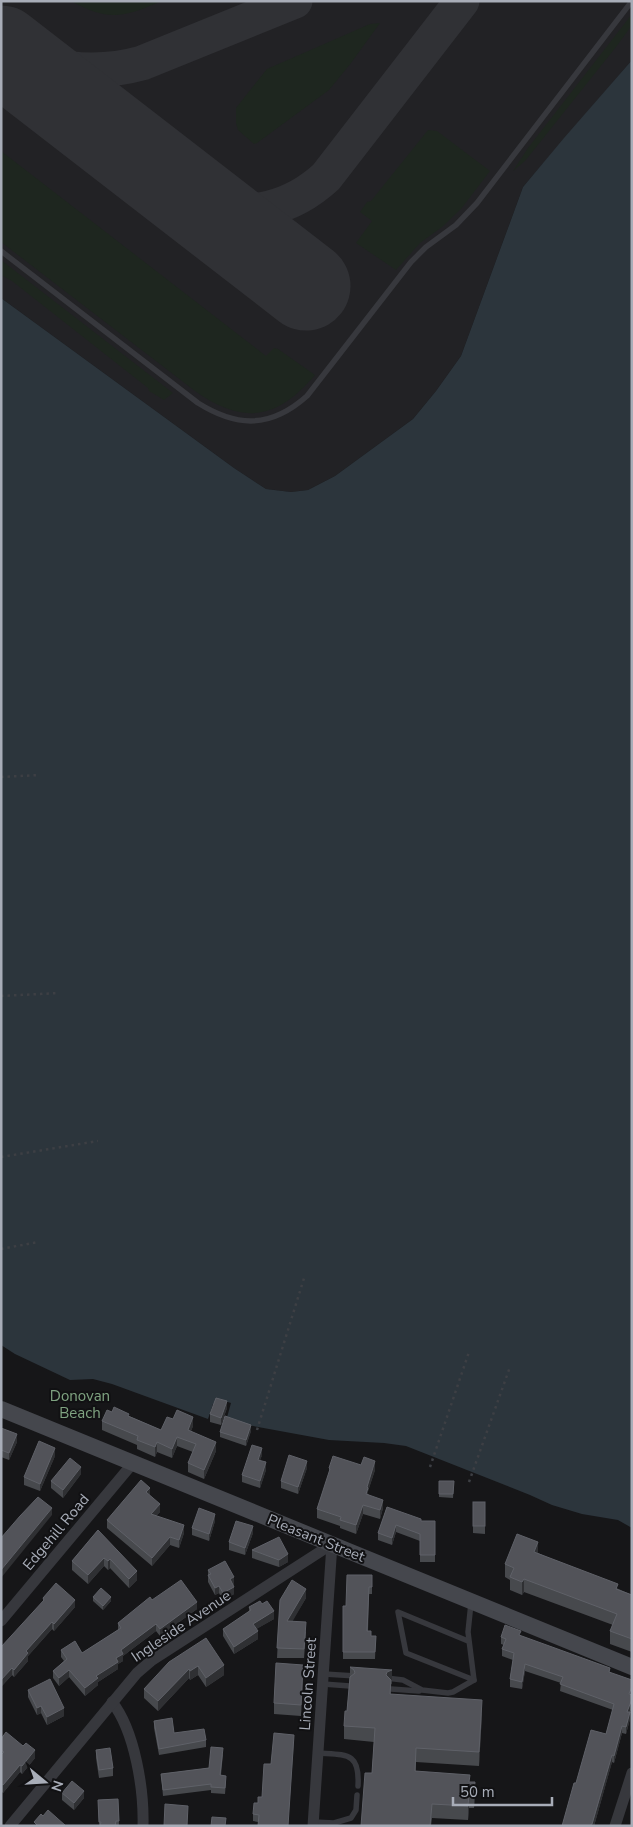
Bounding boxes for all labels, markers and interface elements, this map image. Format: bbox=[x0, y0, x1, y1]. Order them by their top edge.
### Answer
park label: Donovan Beach bbox=[50, 1386, 110, 1423]
street label: Edgehill Road bbox=[18, 1490, 94, 1574]
street label: Pleasant Street bbox=[264, 1509, 368, 1567]
street label: Ingleside Avenue bbox=[127, 1585, 235, 1667]
street label: Lincoln Street bbox=[295, 1636, 321, 1731]
north arrow bbox=[20, 1757, 70, 1807]
scale bar bbox=[453, 1774, 552, 1806]
text: N bbox=[46, 1778, 68, 1794]
text: 50 m bbox=[460, 1782, 495, 1802]

